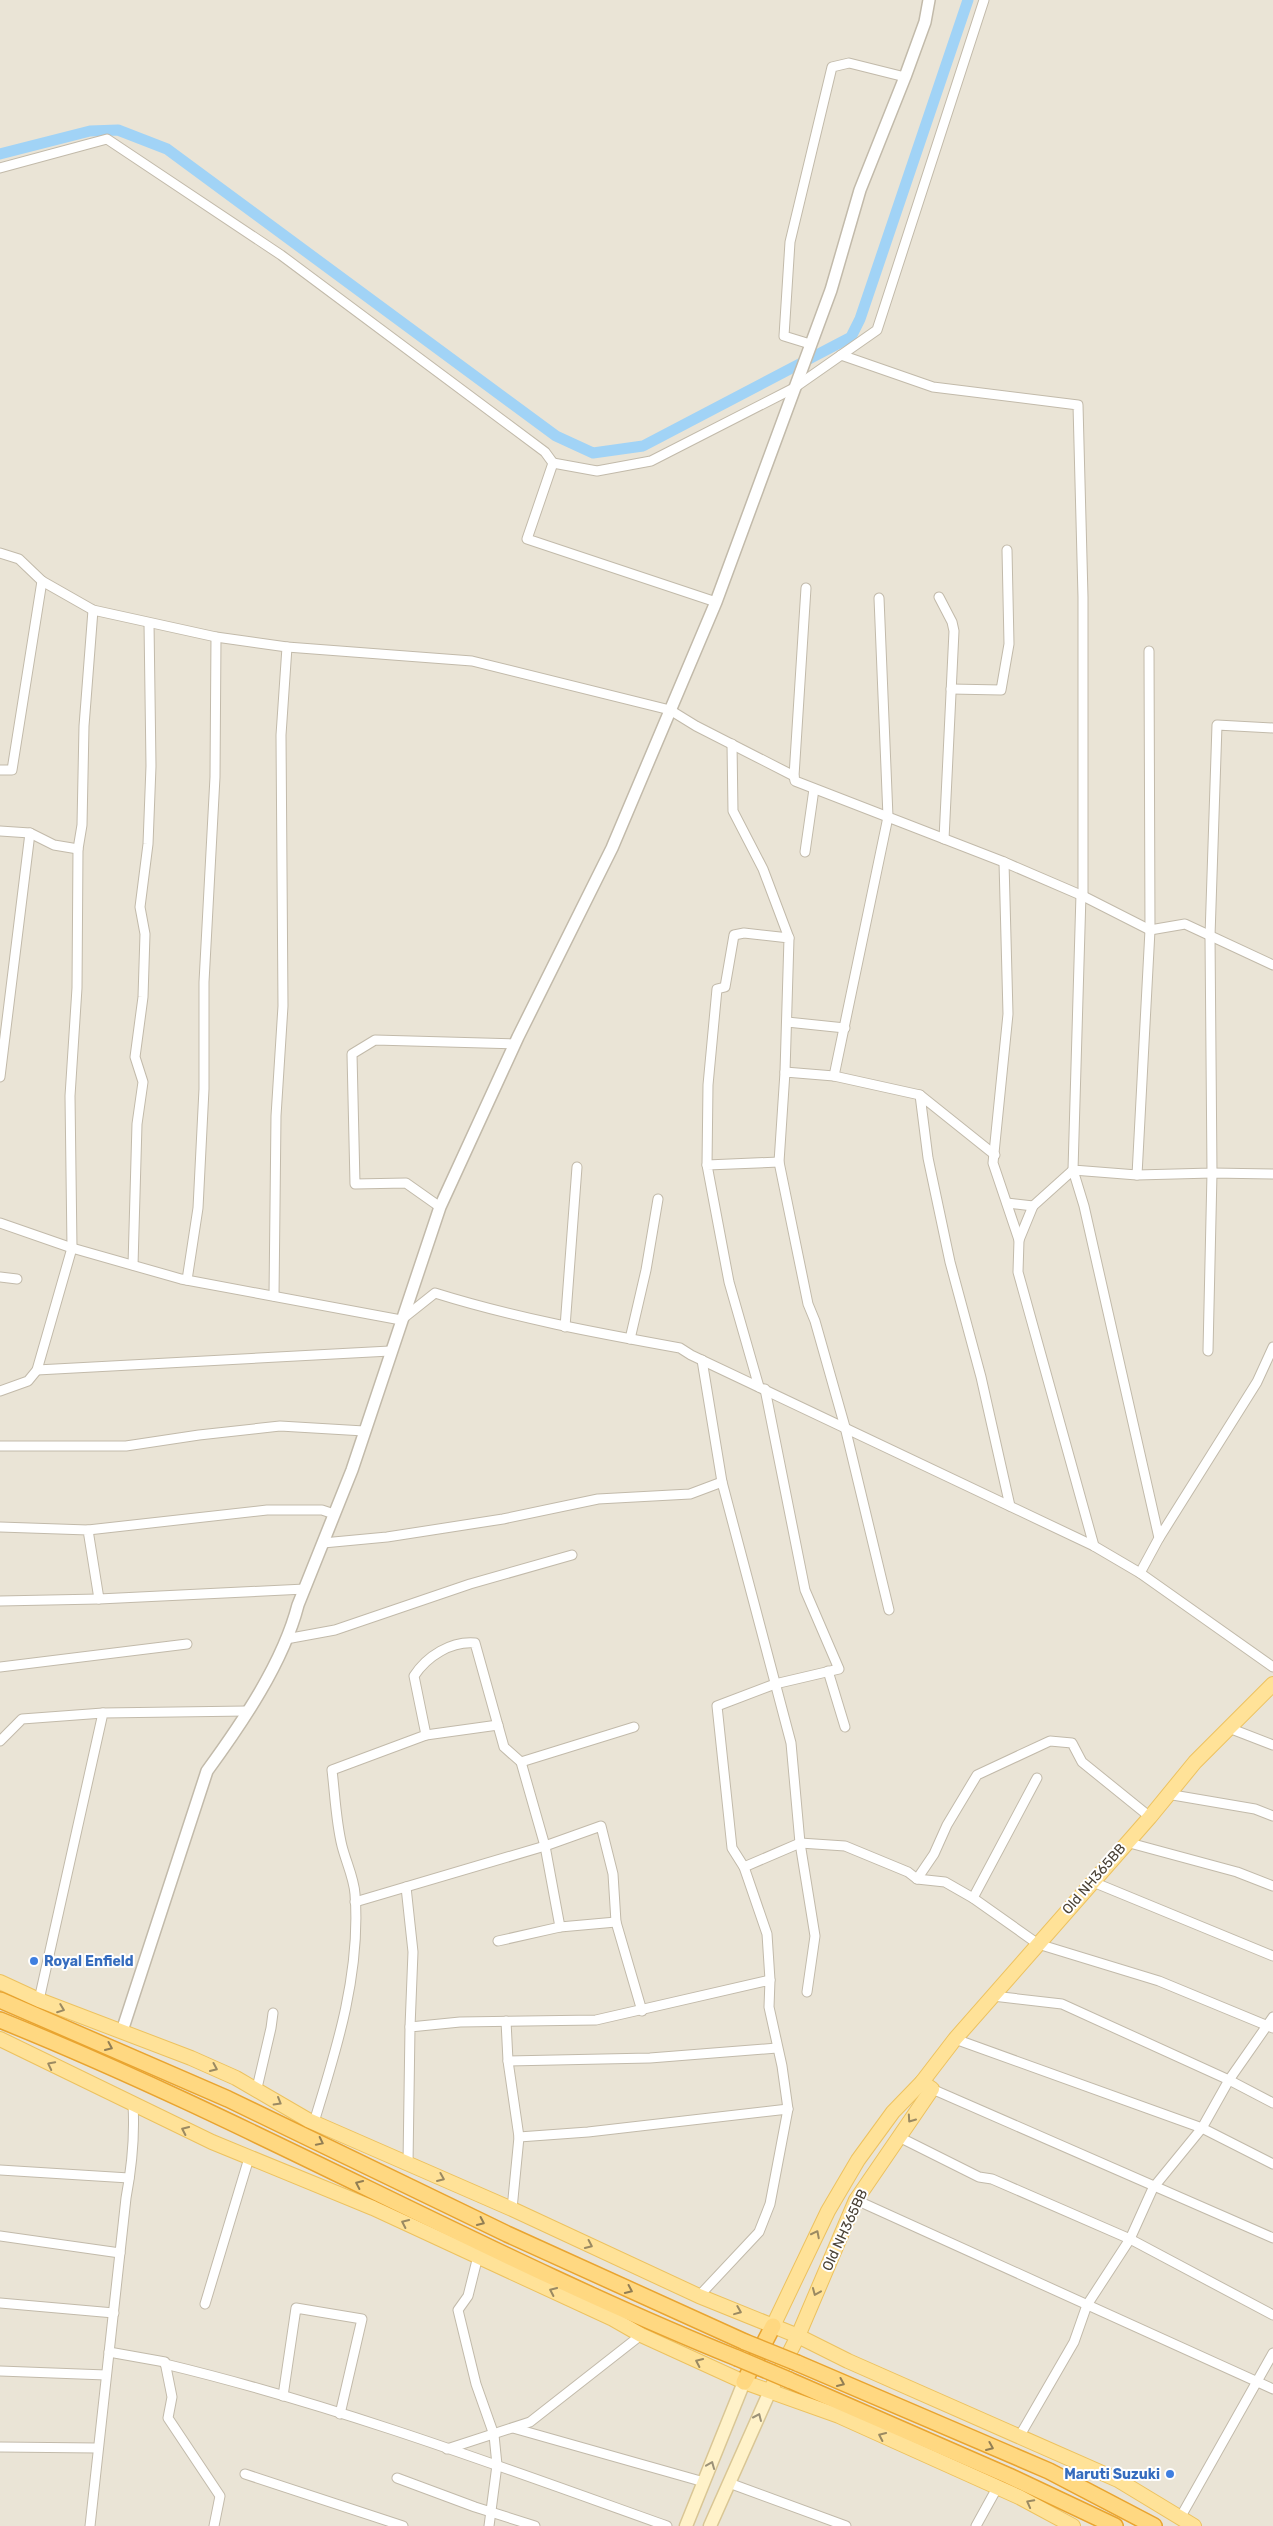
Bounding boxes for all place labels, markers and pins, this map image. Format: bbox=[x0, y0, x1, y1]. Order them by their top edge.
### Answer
place label: Royal Enfield bbox=[44, 1953, 134, 1970]
marker: Royal Enfield bbox=[28, 1955, 40, 1967]
place label: Maruti Suzuki bbox=[1064, 2466, 1160, 2483]
marker: Maruti Suzuki bbox=[1164, 2468, 1176, 2480]

